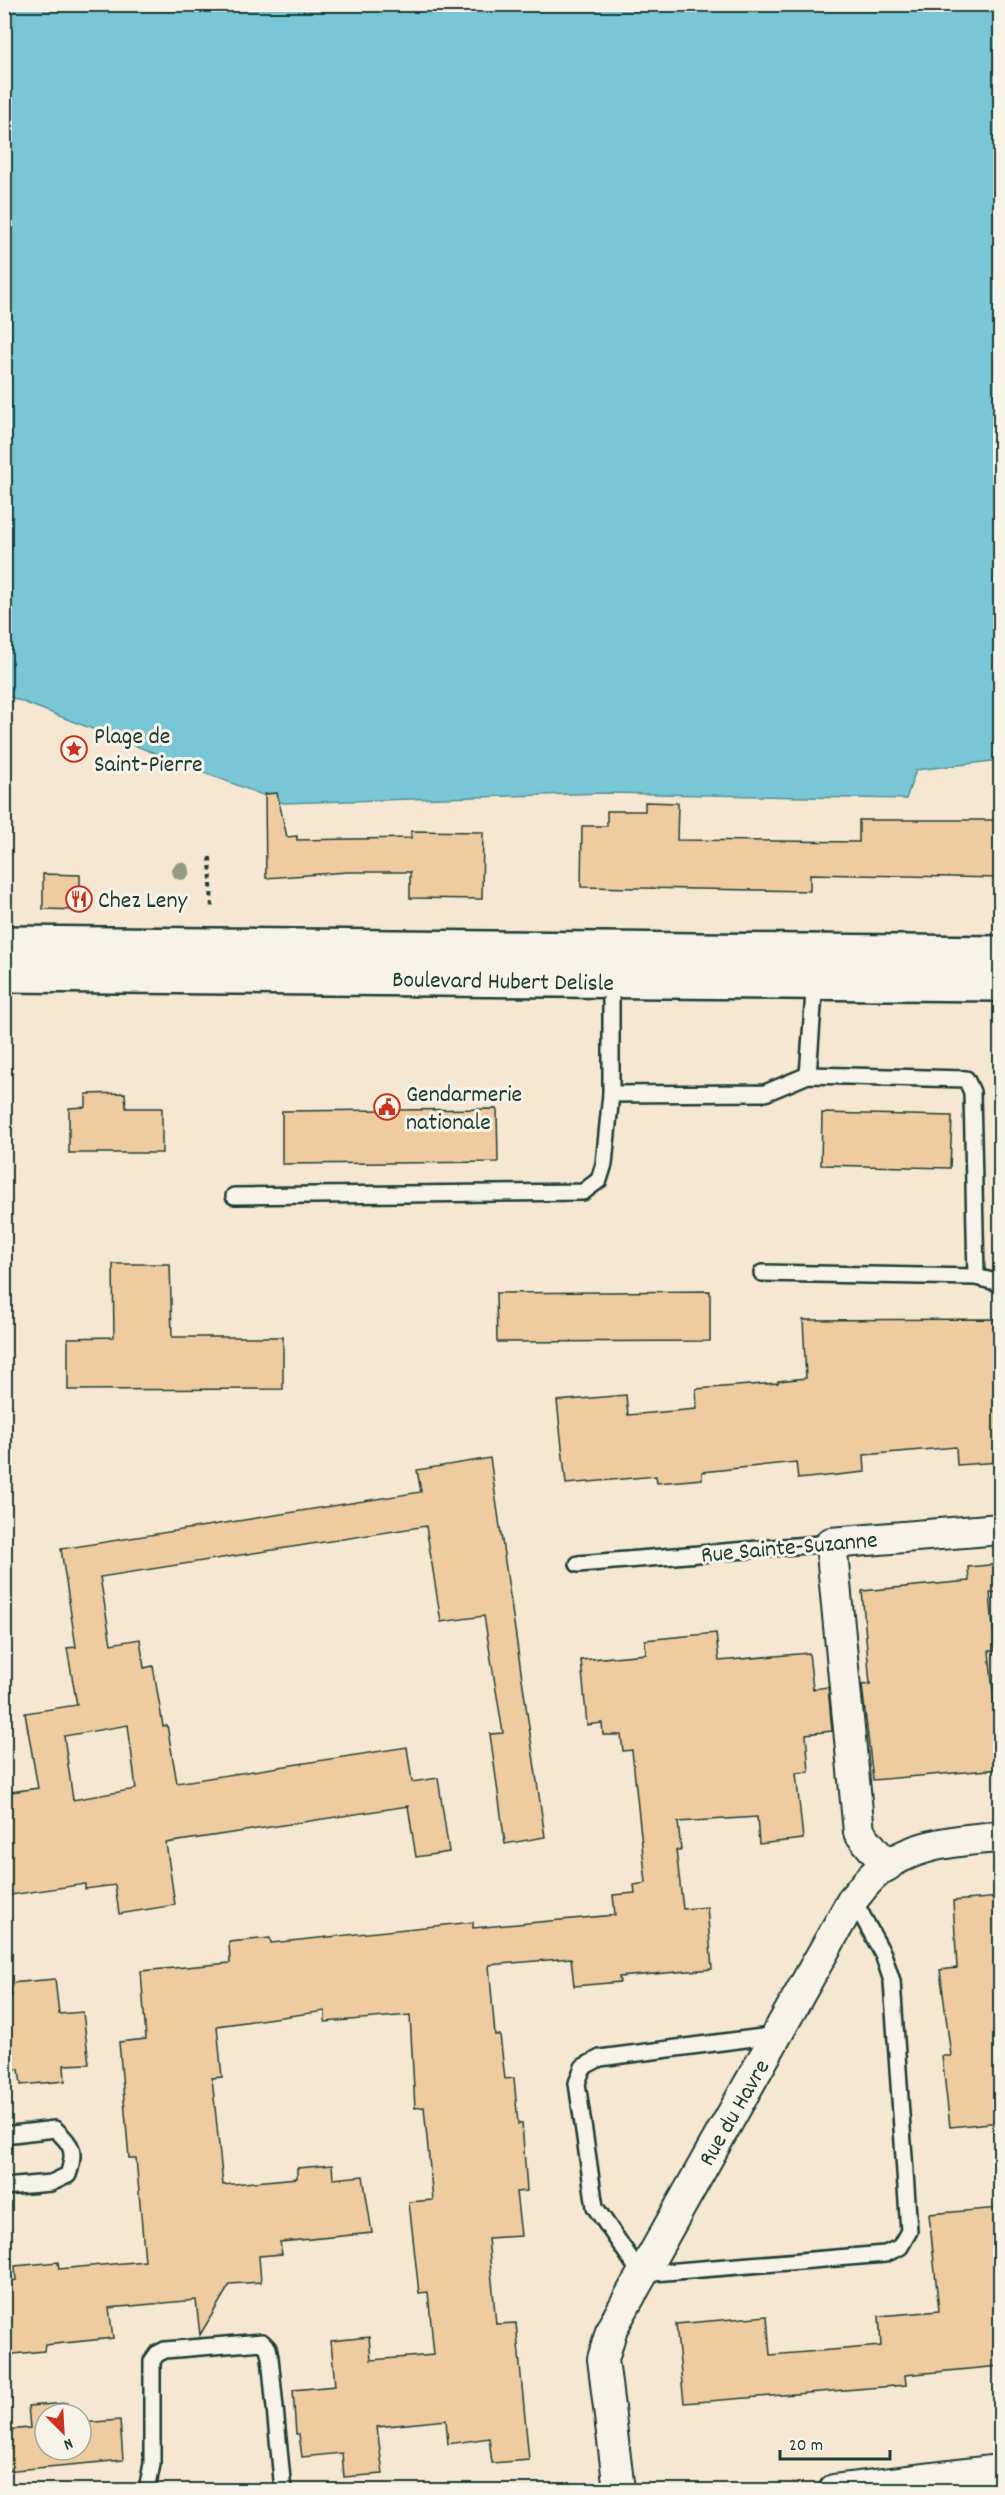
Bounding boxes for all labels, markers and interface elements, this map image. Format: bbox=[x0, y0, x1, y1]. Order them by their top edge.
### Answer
place label: Plage de Saint-Pierre bbox=[94, 721, 203, 783]
place icon: Plage de Saint-Pierre bbox=[59, 734, 89, 764]
restaurant icon: Chez Leny bbox=[64, 884, 94, 914]
place label: Chez Leny bbox=[98, 885, 188, 919]
street label: Boulevard Hubert Delisle bbox=[392, 964, 614, 1002]
place label: Gendarmerie nationale bbox=[406, 1079, 522, 1141]
public building icon: Gendarmerie nationale bbox=[372, 1092, 402, 1122]
street label: Rue Sainte-Suzanne bbox=[700, 1524, 879, 1574]
street label: Rue du Havre bbox=[691, 2054, 780, 2173]
north arrow bbox=[33, 2402, 93, 2462]
scale bar bbox=[780, 2423, 890, 2461]
text: N bbox=[60, 2431, 76, 2456]
text: 20 m bbox=[789, 2434, 823, 2459]

